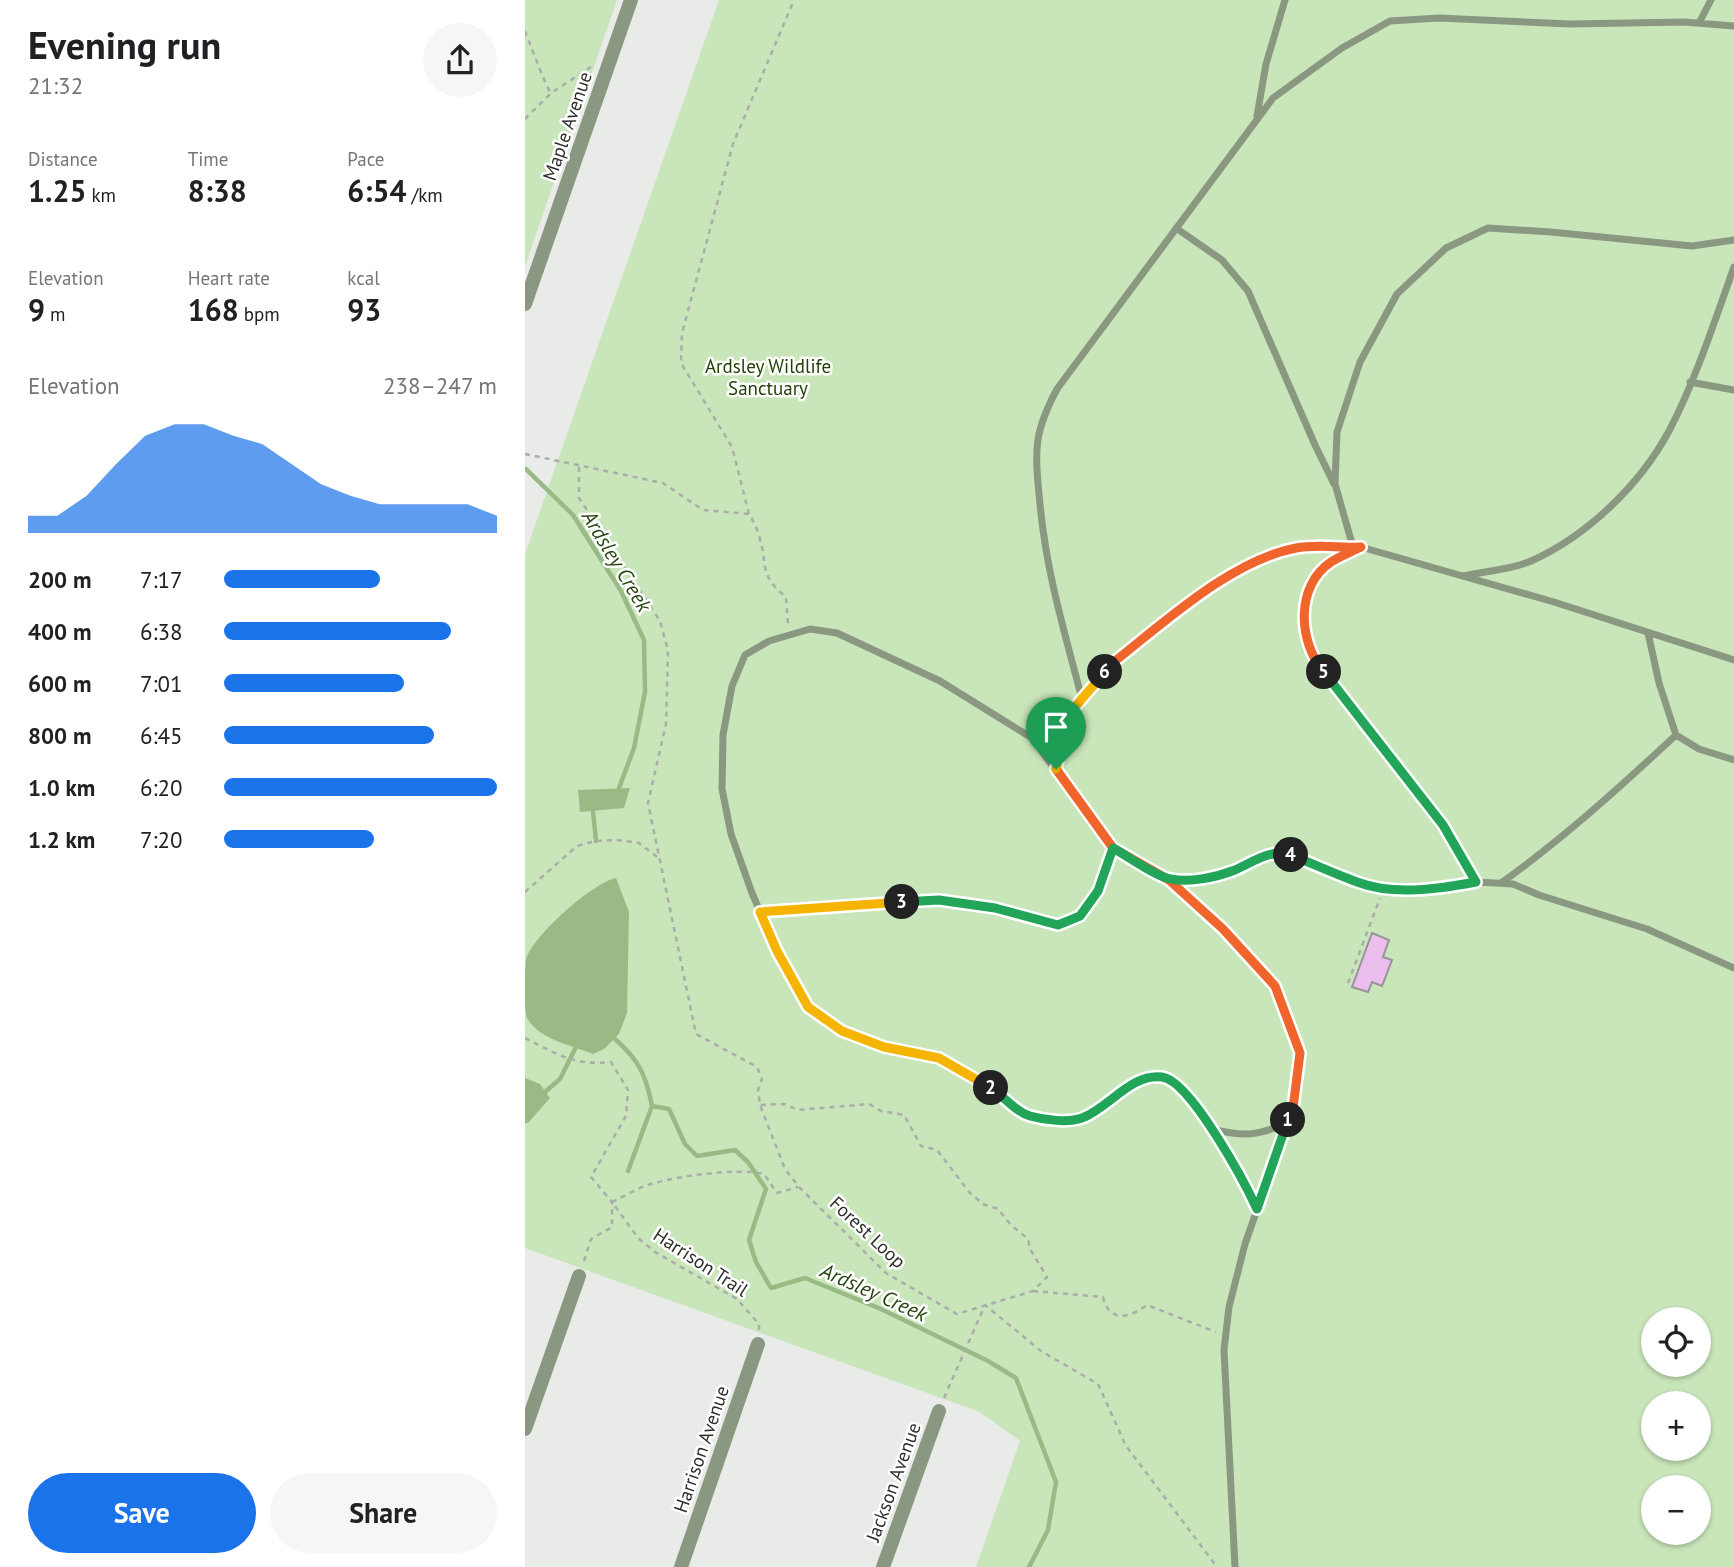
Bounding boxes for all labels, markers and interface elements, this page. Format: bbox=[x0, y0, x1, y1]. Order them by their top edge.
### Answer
text: Evening run bbox=[28, 20, 221, 69]
button: share bbox=[423, 23, 497, 97]
street label: Maple Avenue bbox=[537, 68, 597, 184]
text: 21:32 bbox=[28, 71, 83, 100]
text: Distance bbox=[28, 147, 98, 171]
text: Time bbox=[188, 147, 228, 171]
text: Pace bbox=[347, 147, 385, 171]
text: 1.25 bbox=[28, 171, 86, 210]
text: 8:38 bbox=[188, 171, 247, 210]
text: 6:54 bbox=[347, 171, 406, 210]
text: km bbox=[86, 183, 116, 207]
text: /km bbox=[406, 183, 443, 207]
text: Elevation bbox=[28, 266, 104, 290]
text: Heart rate bbox=[188, 266, 270, 290]
text: kcal bbox=[347, 266, 380, 290]
text: 9 bbox=[28, 290, 45, 329]
text: 168 bbox=[188, 290, 239, 329]
text: 93 bbox=[347, 290, 381, 329]
text: m bbox=[45, 302, 66, 326]
text: bpm bbox=[239, 302, 280, 326]
park label: Ardsley Wildlife Sanctuary bbox=[705, 354, 831, 400]
text: Elevation bbox=[28, 371, 120, 400]
text: 238–247 m bbox=[383, 371, 497, 400]
water label: Ardsley Creek bbox=[576, 504, 659, 618]
text: 200 m bbox=[28, 565, 91, 594]
text: 7:17 bbox=[140, 565, 183, 594]
text: 400 m bbox=[28, 617, 91, 646]
text: 6:38 bbox=[140, 617, 183, 646]
pin: 6 bbox=[1087, 654, 1123, 690]
pin: 5 bbox=[1307, 654, 1341, 690]
text: 6 bbox=[1099, 659, 1110, 683]
text: 5 bbox=[1318, 659, 1329, 683]
text: 600 m bbox=[28, 669, 91, 698]
text: 7:01 bbox=[140, 669, 183, 698]
pin bbox=[1026, 697, 1086, 769]
icon: arrive bbox=[1037, 708, 1075, 746]
text: 800 m bbox=[28, 721, 91, 750]
text: 6:45 bbox=[140, 721, 183, 750]
text: 1.0 km bbox=[28, 773, 95, 802]
text: 6:20 bbox=[140, 773, 183, 802]
text: 1.2 km bbox=[28, 825, 95, 854]
text: 7:20 bbox=[140, 825, 183, 854]
pin: 4 bbox=[1273, 838, 1309, 872]
text: 4 bbox=[1285, 842, 1296, 866]
pin: 3 bbox=[885, 884, 919, 920]
text: 3 bbox=[896, 889, 907, 913]
pin: 2 bbox=[973, 1070, 1009, 1106]
text: 2 bbox=[985, 1075, 996, 1099]
pin: 1 bbox=[1271, 1102, 1305, 1138]
text: 1 bbox=[1282, 1107, 1293, 1131]
street label: Forest Loop bbox=[825, 1191, 911, 1273]
street label: Harrison Trail bbox=[649, 1222, 753, 1302]
water label: Ardsley Creek bbox=[816, 1256, 933, 1328]
map controls bbox=[1641, 1307, 1711, 1545]
button: locate bbox=[1641, 1307, 1711, 1377]
street label: Harrison Avenue bbox=[668, 1382, 734, 1516]
button: + bbox=[1641, 1391, 1711, 1461]
street label: Jackson Avenue bbox=[860, 1419, 926, 1546]
button: Save bbox=[28, 1473, 256, 1553]
button: Share bbox=[270, 1473, 497, 1553]
button: − bbox=[1641, 1475, 1711, 1545]

